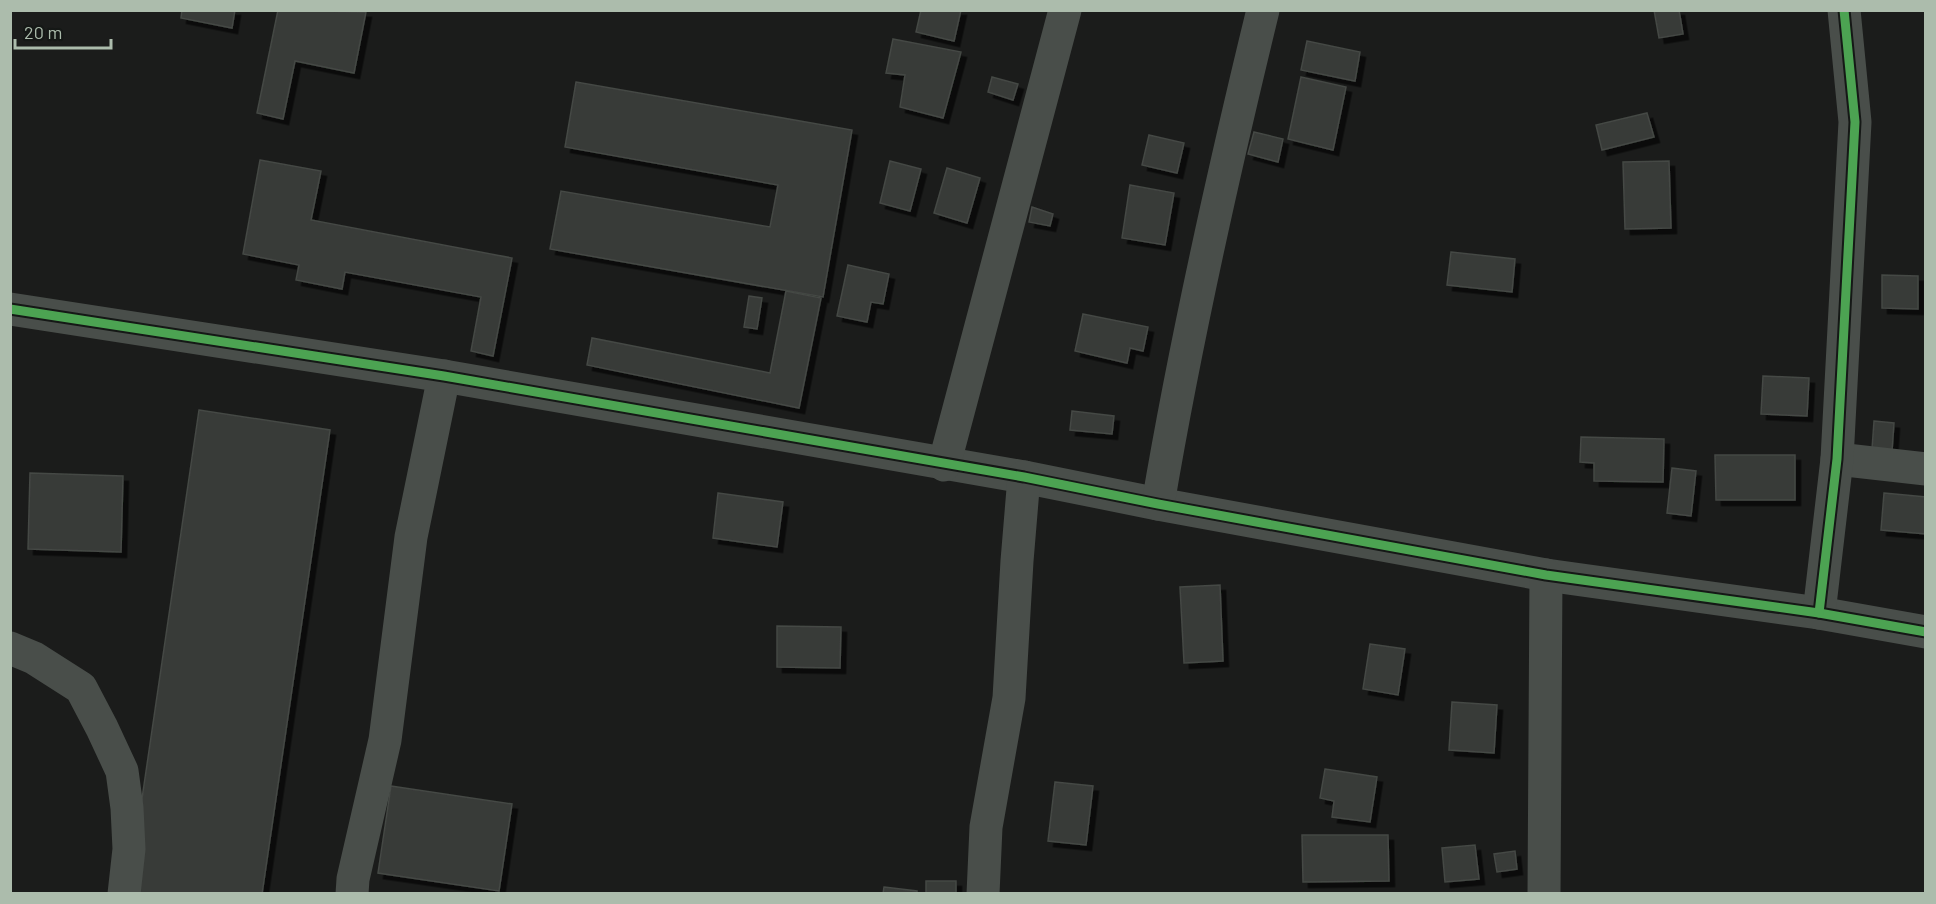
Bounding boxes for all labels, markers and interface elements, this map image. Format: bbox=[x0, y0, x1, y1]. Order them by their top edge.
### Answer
scale bar bbox=[15, 12, 111, 50]
text: 20 m bbox=[24, 21, 62, 43]

